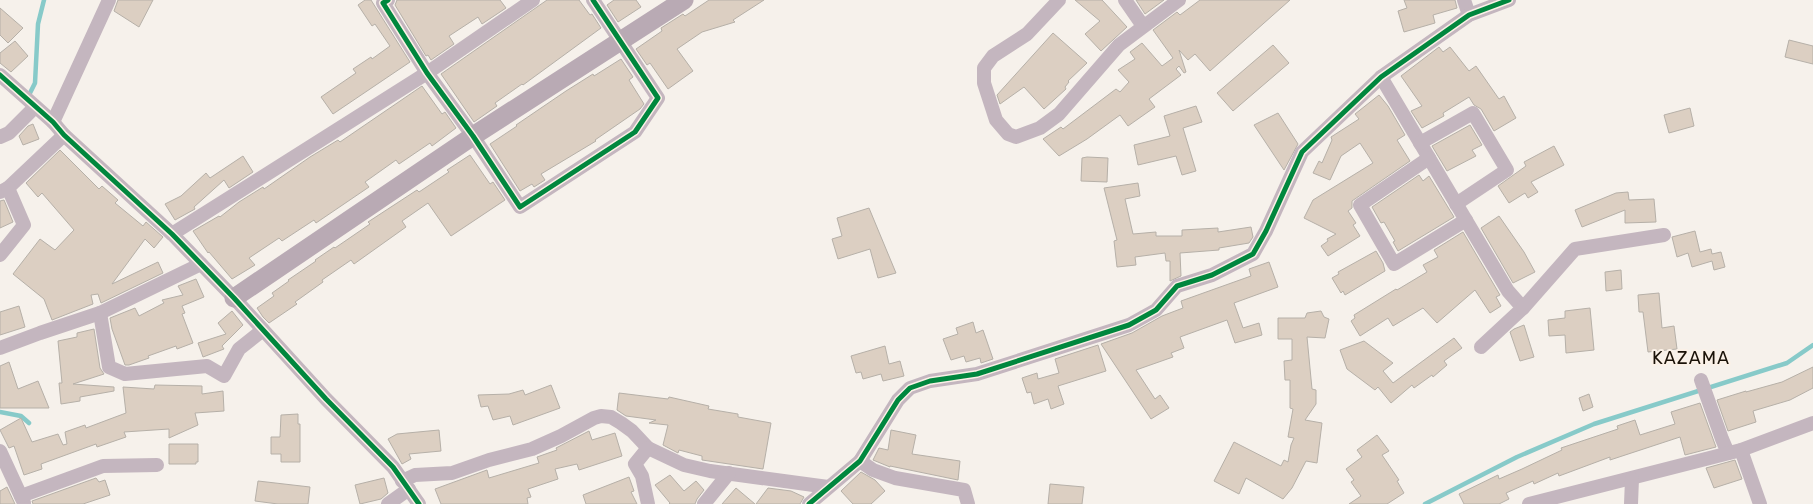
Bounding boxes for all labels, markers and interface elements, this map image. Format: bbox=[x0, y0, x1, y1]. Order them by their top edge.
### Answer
district label: KAZAMA bbox=[1652, 347, 1730, 369]

